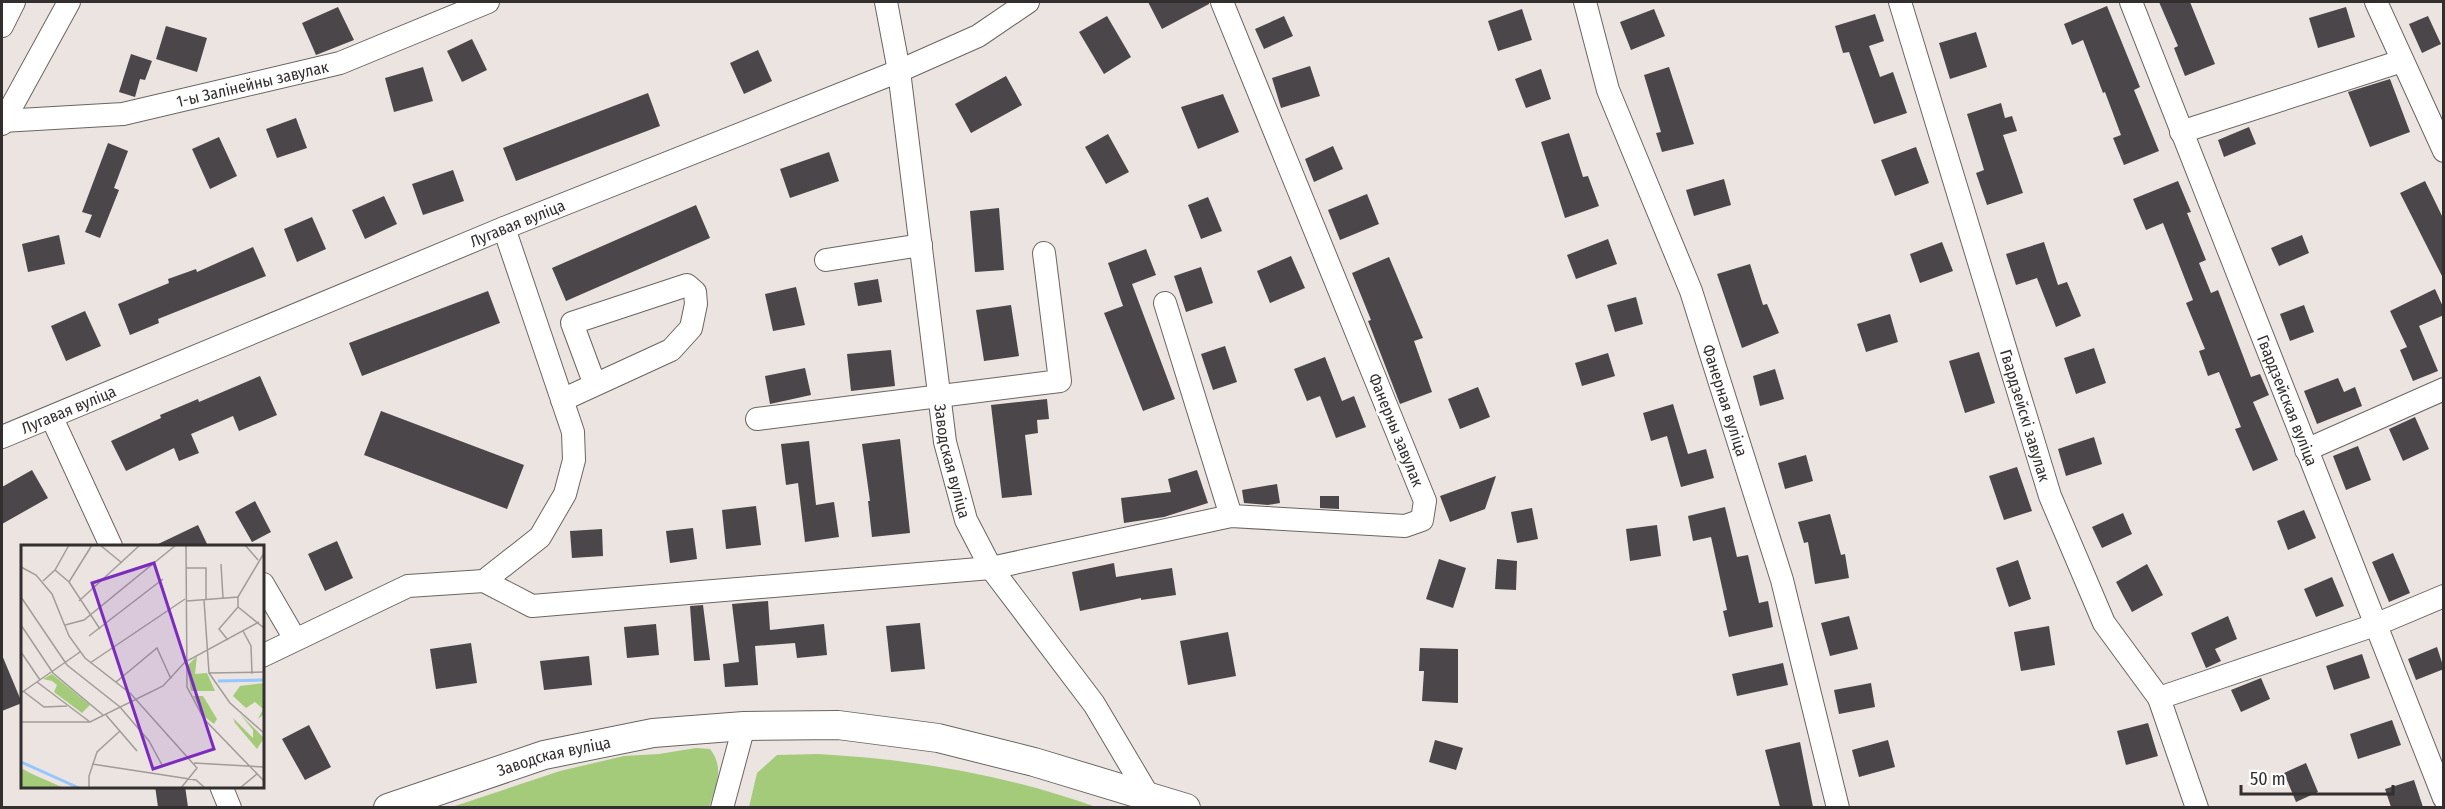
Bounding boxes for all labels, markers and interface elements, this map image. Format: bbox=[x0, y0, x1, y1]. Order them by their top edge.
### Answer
street label: 1-ы Залінейны завулак bbox=[174, 56, 331, 111]
street label: Лугавая вуліца bbox=[467, 195, 568, 251]
street label: Гвардзейская вуліца bbox=[2253, 332, 2322, 469]
street label: Фанерная вуліца bbox=[1699, 342, 1752, 459]
street label: Гвардзейскі завулак bbox=[1996, 347, 2055, 484]
street label: Фанерны завулак bbox=[1365, 371, 1428, 490]
street label: Лугавая вуліца bbox=[18, 381, 119, 437]
street label: Заводская вуліца bbox=[931, 403, 975, 520]
inset map bbox=[21, 545, 264, 788]
street label: Заводская вуліца bbox=[494, 732, 612, 780]
scale bar bbox=[2241, 758, 2392, 796]
text: 50 m bbox=[2250, 768, 2286, 790]

